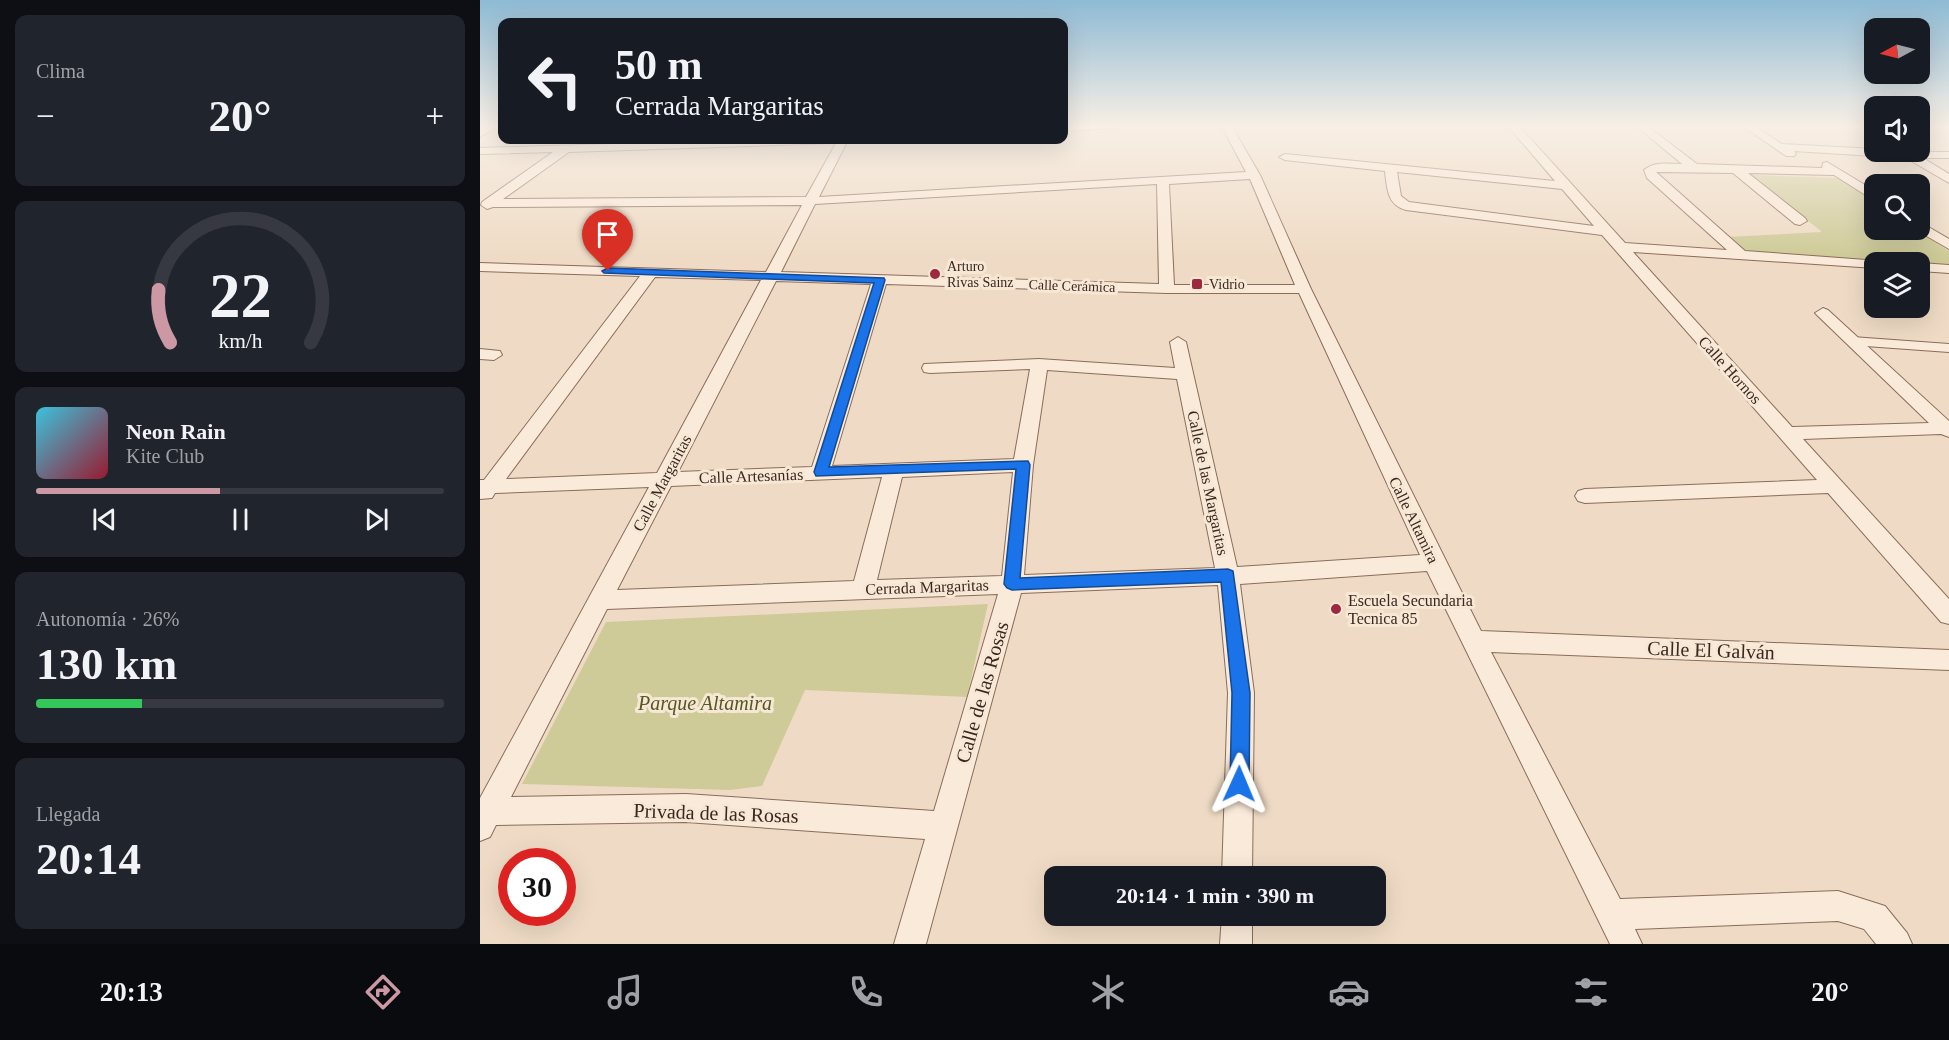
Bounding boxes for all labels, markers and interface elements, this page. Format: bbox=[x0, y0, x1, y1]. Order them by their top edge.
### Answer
north arrow bbox=[1864, 18, 1930, 84]
map controls bbox=[1864, 18, 1930, 318]
icon: left bbox=[516, 42, 594, 120]
text: 50 m bbox=[615, 42, 703, 88]
text: Clima bbox=[36, 60, 85, 82]
text: 20° bbox=[209, 91, 272, 141]
text: Cerrada Margaritas bbox=[615, 91, 824, 121]
button: sound bbox=[1864, 96, 1930, 162]
text: − bbox=[36, 98, 55, 134]
text: + bbox=[425, 98, 444, 134]
button: search bbox=[1864, 174, 1930, 240]
pin bbox=[582, 209, 633, 271]
icon: arrive bbox=[591, 218, 624, 251]
button: layers bbox=[1864, 252, 1930, 318]
place label: Arturo Rivas Sainz bbox=[947, 259, 1014, 290]
text: 22 bbox=[209, 261, 271, 330]
marker: Arturo Rivas Sainz bbox=[928, 267, 942, 281]
street label: Calle Cerámica bbox=[1028, 277, 1116, 295]
marker: Vidrio bbox=[1190, 277, 1204, 291]
place label: Vidrio bbox=[1209, 277, 1245, 292]
text: km/h bbox=[218, 330, 262, 354]
street label: Calle Hornos bbox=[1695, 333, 1765, 407]
street label: Calle de las Margaritas bbox=[1183, 409, 1232, 557]
text: Neon Rain bbox=[126, 419, 226, 444]
street label: Calle Margaritas bbox=[629, 432, 695, 535]
text: Kite Club bbox=[126, 445, 204, 467]
street label: Calle Artesanías bbox=[699, 466, 803, 486]
street label: Calle Altamira bbox=[1386, 474, 1442, 566]
icon: previous bbox=[88, 503, 121, 536]
icon: pause bbox=[224, 503, 257, 536]
icon: next bbox=[360, 503, 393, 536]
street label: Cerrada Margaritas bbox=[865, 576, 989, 599]
place label: Escuela Secundaria Tecnica 85 bbox=[1348, 592, 1473, 627]
marker: Escuela Secundaria Tecnica 85 bbox=[1329, 602, 1343, 616]
text: Autonomía · 26% bbox=[36, 608, 179, 630]
street label: Calle de las Rosas bbox=[951, 619, 1013, 765]
street label: Calle El Galván bbox=[1647, 637, 1775, 663]
text: 130 km bbox=[36, 639, 177, 689]
park label: Parque Altamira bbox=[637, 692, 772, 715]
position arrow bbox=[1207, 752, 1271, 816]
street label: Privada de las Rosas bbox=[633, 799, 799, 827]
text: Llegada bbox=[36, 803, 100, 825]
text: 20:14 bbox=[36, 834, 141, 884]
speed limit sign: 30 bbox=[498, 848, 576, 926]
text: 20:14 · 1 min · 390 m bbox=[1116, 883, 1314, 908]
icon: directions bbox=[362, 971, 404, 1013]
icon: music bbox=[604, 971, 646, 1013]
icon: phone bbox=[845, 971, 887, 1013]
icon: climate bbox=[1087, 971, 1129, 1013]
icon: car bbox=[1328, 971, 1370, 1013]
icon: filters bbox=[1570, 971, 1612, 1013]
text: 20:13 bbox=[100, 977, 163, 1007]
text: 20° bbox=[1811, 977, 1849, 1007]

